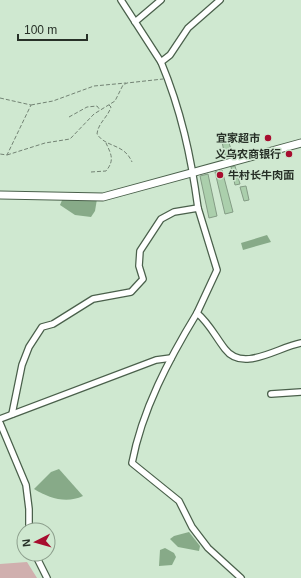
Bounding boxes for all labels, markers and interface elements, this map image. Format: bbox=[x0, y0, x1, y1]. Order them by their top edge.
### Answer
scale bar bbox=[18, 16, 87, 42]
text: 100 m bbox=[24, 23, 57, 37]
place label: 宜家超市 bbox=[216, 132, 260, 144]
marker: 宜家超市 bbox=[263, 133, 273, 143]
place label: 义乌农商银行 bbox=[215, 148, 281, 160]
marker: 义乌农商银行 bbox=[284, 149, 294, 159]
place label: 牛村长牛肉面 bbox=[228, 169, 294, 181]
marker: 牛村长牛肉面 bbox=[215, 170, 225, 180]
north arrow bbox=[16, 522, 56, 562]
text: N bbox=[20, 538, 32, 548]

